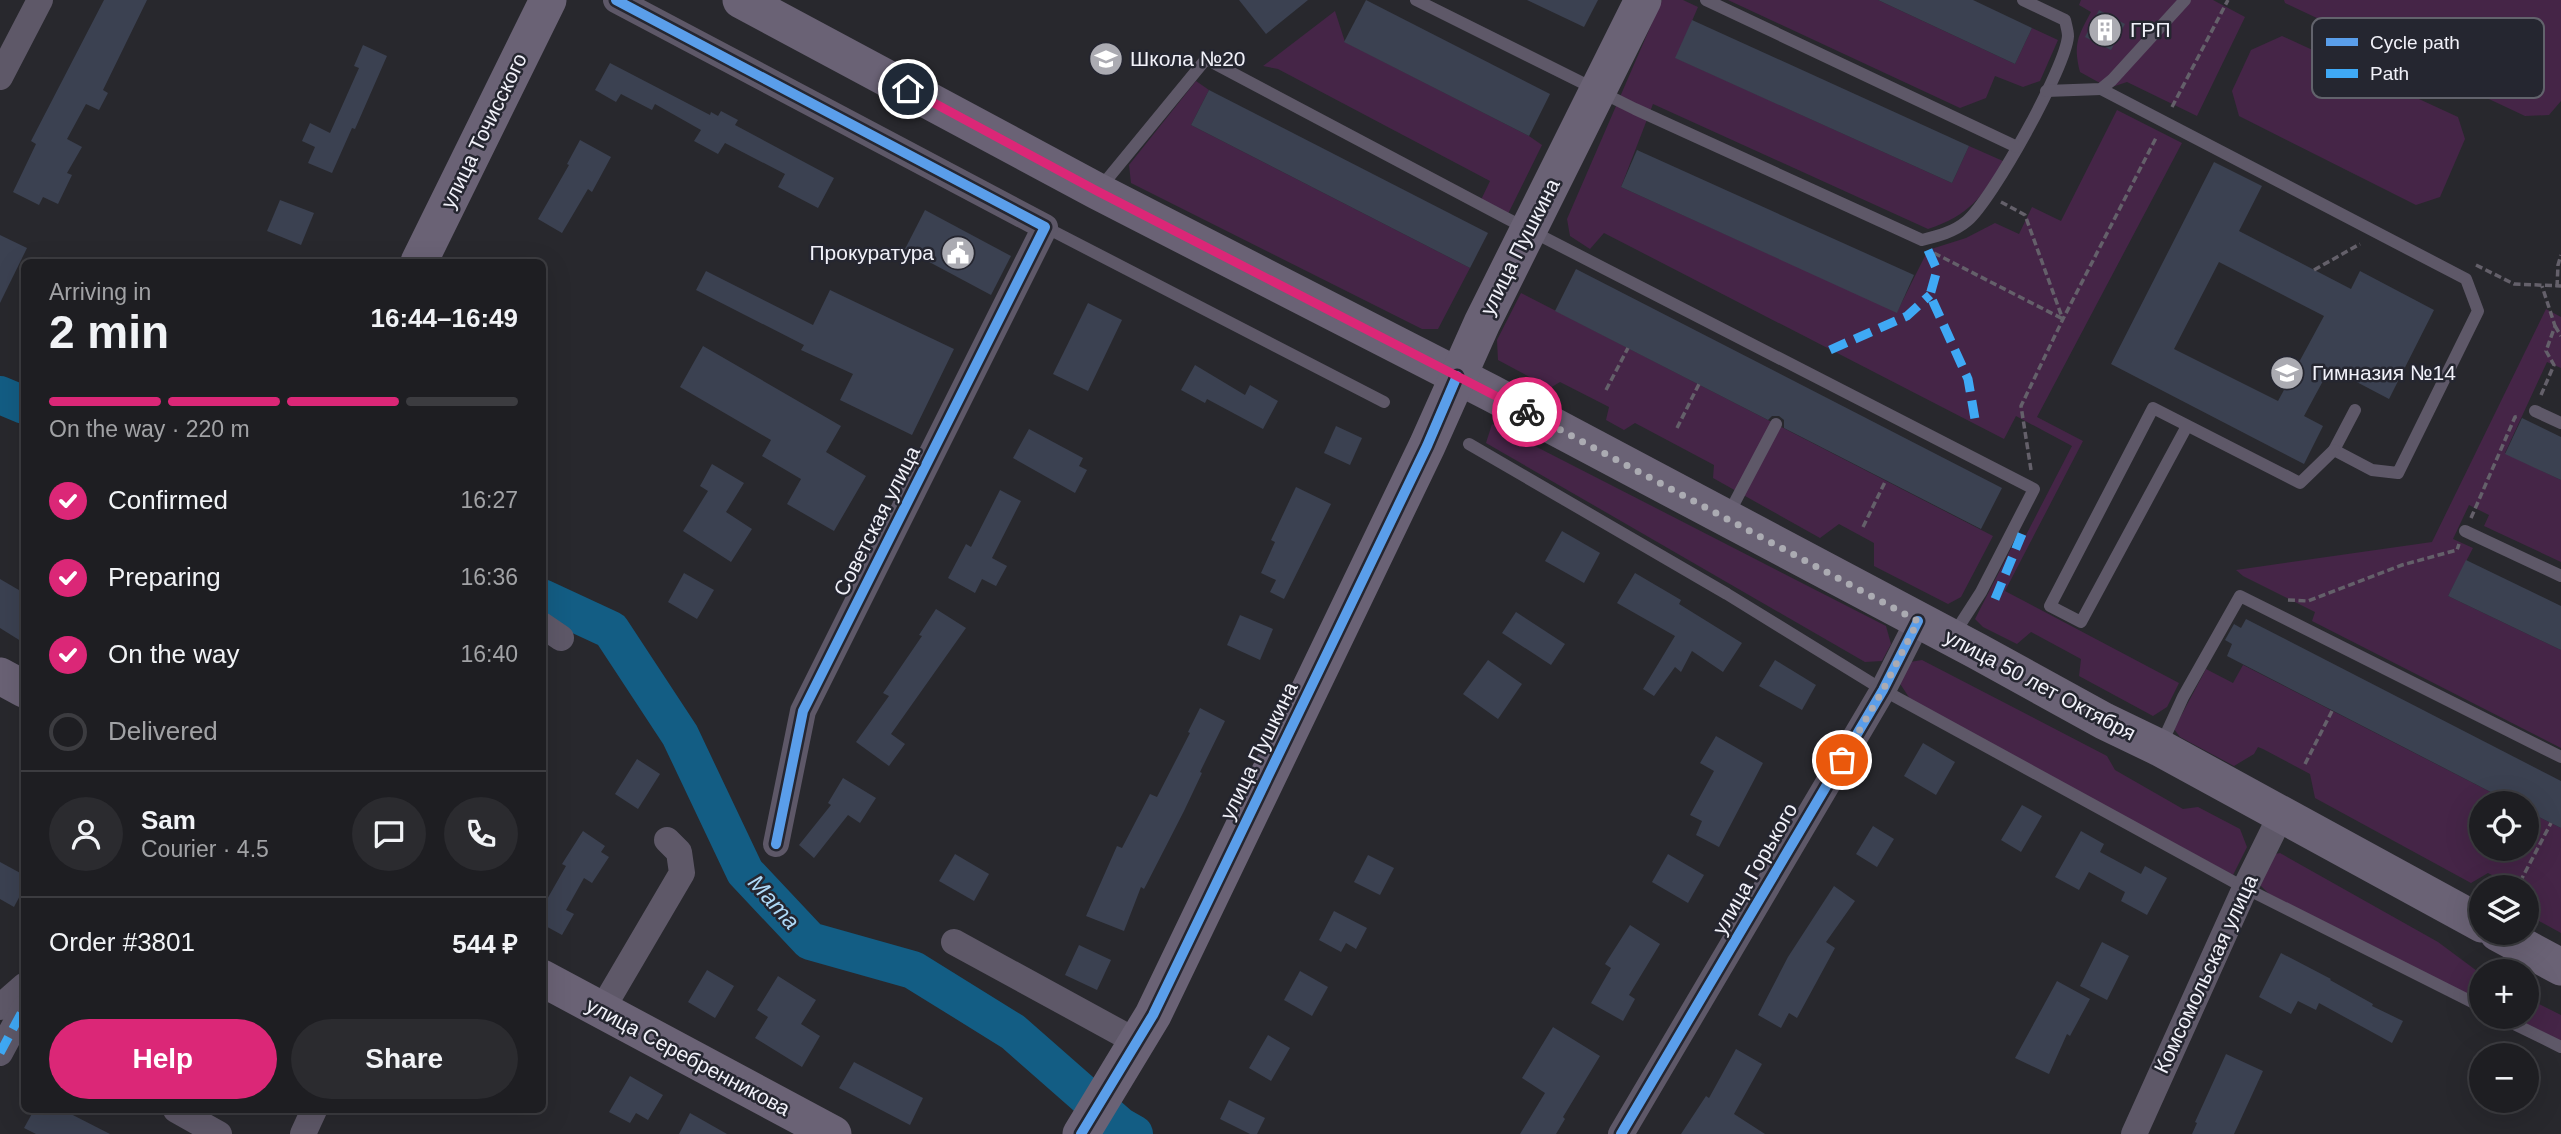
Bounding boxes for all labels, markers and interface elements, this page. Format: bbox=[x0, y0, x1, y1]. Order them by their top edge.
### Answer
building icon: ГРП bbox=[2086, 11, 2124, 49]
place label: ГРП bbox=[2130, 18, 2170, 41]
legend bbox=[2312, 18, 2544, 98]
text: Cycle path bbox=[2370, 32, 2460, 53]
school or university icon: Школа №20 bbox=[1087, 40, 1125, 78]
place label: Школа №20 bbox=[1130, 47, 1246, 70]
street label: улица Точисского bbox=[436, 50, 531, 212]
pin bbox=[878, 59, 938, 119]
text: Path bbox=[2370, 63, 2409, 84]
icon: home bbox=[889, 70, 927, 108]
street label: улица Пушкина bbox=[1475, 174, 1564, 319]
public building icon: Прокуратура bbox=[939, 234, 977, 272]
place label: Прокуратура bbox=[809, 241, 934, 264]
text: Arriving in bbox=[49, 279, 151, 305]
text: 16:44–16:49 bbox=[371, 303, 518, 333]
text: 2 min bbox=[49, 306, 169, 358]
school or university icon: Гимназия №14 bbox=[2268, 354, 2306, 392]
place label: Гимназия №14 bbox=[2312, 361, 2456, 384]
courier bbox=[1492, 377, 1562, 447]
icon: bike bbox=[1508, 393, 1546, 431]
text: On the way · 220 m bbox=[49, 416, 250, 442]
street label: Советская улица bbox=[829, 442, 924, 599]
icon: check bbox=[49, 482, 87, 520]
text: Confirmed bbox=[108, 485, 228, 515]
text: 16:27 bbox=[460, 487, 518, 513]
icon: check bbox=[49, 559, 87, 597]
text: Preparing bbox=[108, 562, 221, 592]
text: 16:36 bbox=[460, 564, 518, 590]
street label: улица 50 лет Октября bbox=[1941, 624, 2140, 745]
icon: check bbox=[49, 636, 87, 674]
text: On the way bbox=[108, 639, 240, 669]
text: 16:40 bbox=[460, 641, 518, 667]
street label: улица Пушкина bbox=[1215, 678, 1302, 823]
text: Delivered bbox=[108, 716, 218, 746]
pin bbox=[1812, 730, 1872, 790]
icon: bag bbox=[1823, 741, 1861, 779]
map controls bbox=[2469, 791, 2539, 1113]
button: locate bbox=[2469, 791, 2539, 861]
button: person bbox=[49, 797, 123, 871]
button: chat bbox=[352, 797, 426, 871]
button: phone bbox=[444, 797, 518, 871]
street label: улица Горького bbox=[1708, 799, 1801, 939]
text: Sam bbox=[141, 805, 196, 835]
text: Courier · 4.5 bbox=[141, 836, 269, 862]
water label: Мата bbox=[743, 870, 805, 934]
street label: Комсомольская улица bbox=[2149, 871, 2262, 1077]
button: layers bbox=[2469, 875, 2539, 945]
text: Order #3801 bbox=[49, 927, 195, 957]
text: 544 ₽ bbox=[452, 929, 518, 959]
button: + bbox=[2469, 959, 2539, 1029]
street label: улица Серебренникова bbox=[582, 993, 794, 1120]
button: Help bbox=[49, 1019, 277, 1099]
button: Share bbox=[291, 1019, 518, 1099]
button: − bbox=[2469, 1043, 2539, 1113]

